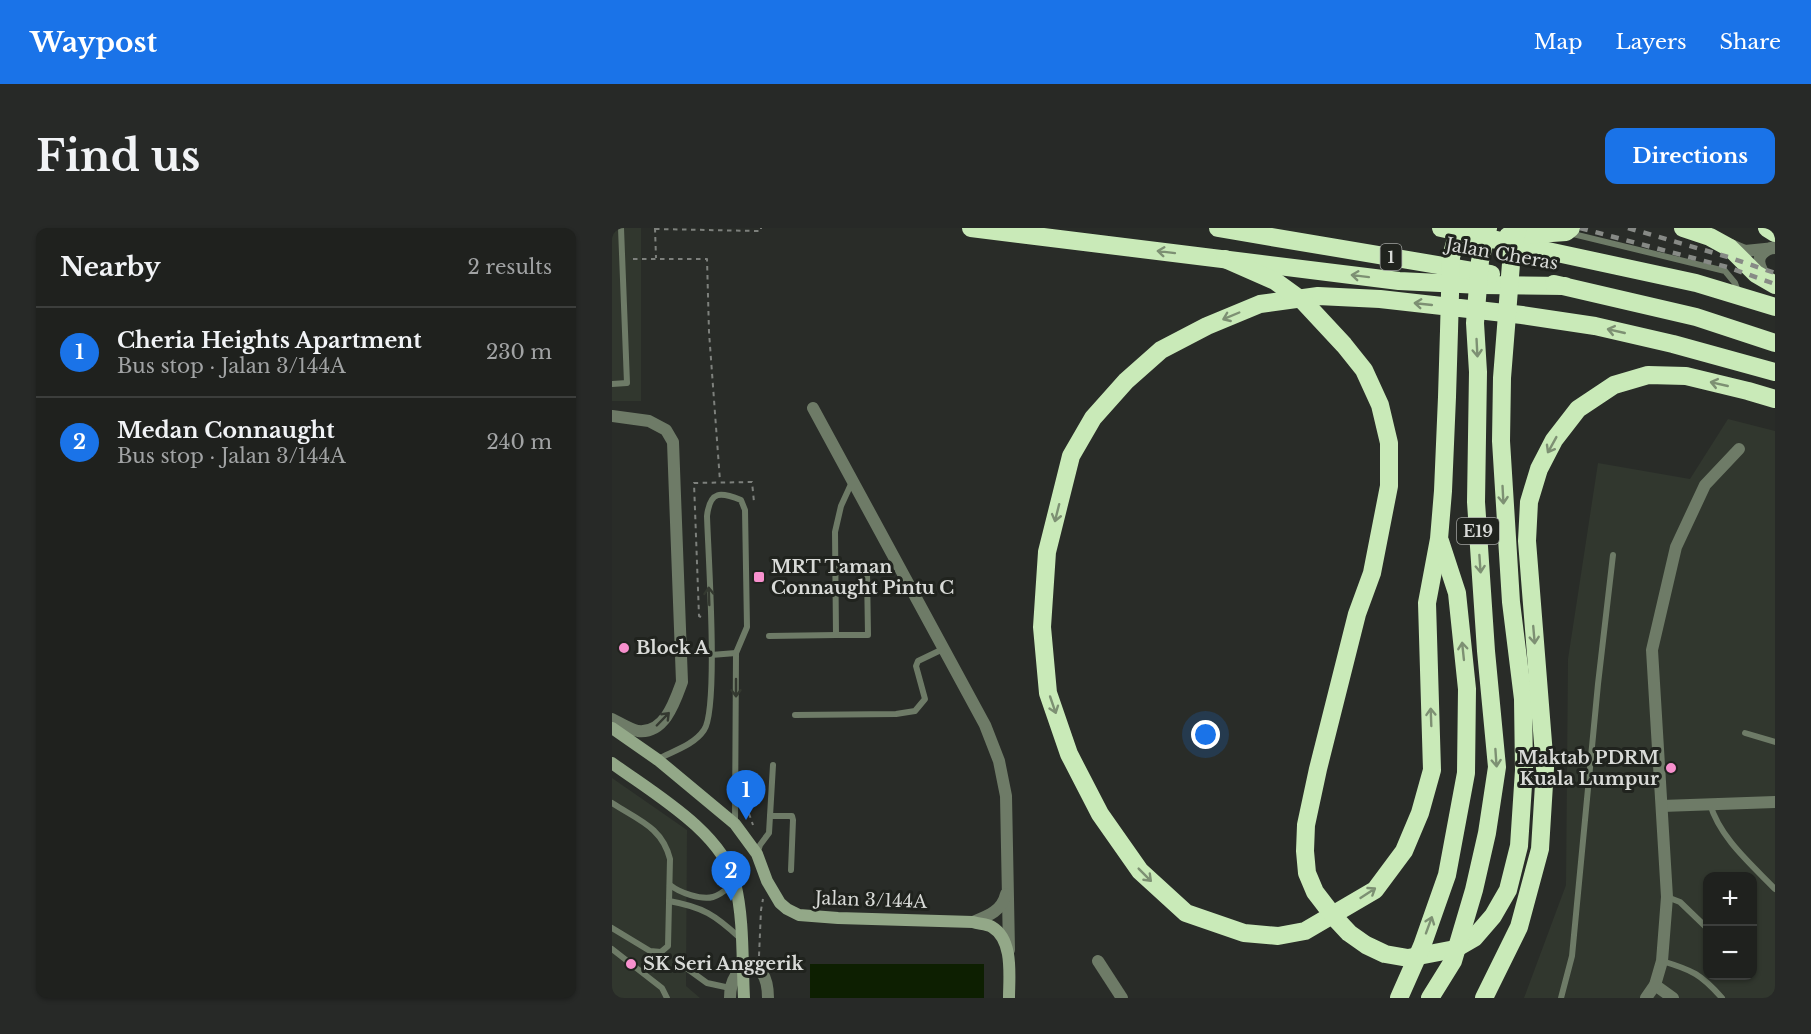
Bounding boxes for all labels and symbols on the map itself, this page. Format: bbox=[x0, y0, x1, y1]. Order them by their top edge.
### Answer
street label: Jalan Cheras bbox=[1442, 233, 1560, 275]
road number: 1 bbox=[1380, 244, 1402, 270]
one-way arrow bbox=[1157, 246, 1177, 257]
one-way arrow bbox=[1350, 270, 1370, 281]
one-way arrow bbox=[1414, 298, 1433, 309]
one-way arrow bbox=[1223, 311, 1241, 322]
one-way arrow bbox=[1607, 325, 1626, 336]
one-way arrow bbox=[1471, 338, 1482, 358]
one-way arrow bbox=[1709, 378, 1729, 389]
one-way arrow bbox=[1546, 436, 1558, 453]
one-way arrow bbox=[1498, 485, 1509, 505]
one-way arrow bbox=[1050, 503, 1062, 522]
road number: E19 bbox=[1457, 518, 1499, 544]
one-way arrow bbox=[1475, 554, 1486, 573]
place label: MRT Taman Connaught Pintu C bbox=[771, 556, 954, 599]
marker: MRT Taman Connaught Pintu C bbox=[752, 570, 766, 584]
one-way arrow bbox=[704, 587, 715, 607]
one-way arrow bbox=[1529, 625, 1540, 644]
place label: Block A bbox=[636, 637, 710, 659]
marker: Block A bbox=[617, 641, 631, 655]
one-way arrow bbox=[1457, 641, 1468, 661]
one-way arrow bbox=[730, 677, 742, 697]
one-way arrow bbox=[1048, 695, 1059, 714]
one-way arrow bbox=[1425, 708, 1436, 728]
one-way arrow bbox=[656, 711, 671, 726]
your location bbox=[1191, 720, 1220, 749]
place label: Maktab PDRM Kuala Lumpur bbox=[1517, 747, 1659, 790]
one-way arrow bbox=[1491, 748, 1502, 768]
marker: Maktab PDRM Kuala Lumpur bbox=[1664, 761, 1678, 775]
pin: 1 bbox=[726, 770, 766, 820]
pin: 2 bbox=[712, 852, 750, 901]
one-way arrow bbox=[1137, 867, 1152, 882]
street label: Jalan 3/144A bbox=[813, 887, 929, 913]
one-way arrow bbox=[1359, 887, 1376, 900]
one-way arrow bbox=[1425, 916, 1436, 935]
place label: SK Seri Anggerik bbox=[643, 953, 805, 975]
marker: SK Seri Anggerik bbox=[624, 957, 638, 971]

